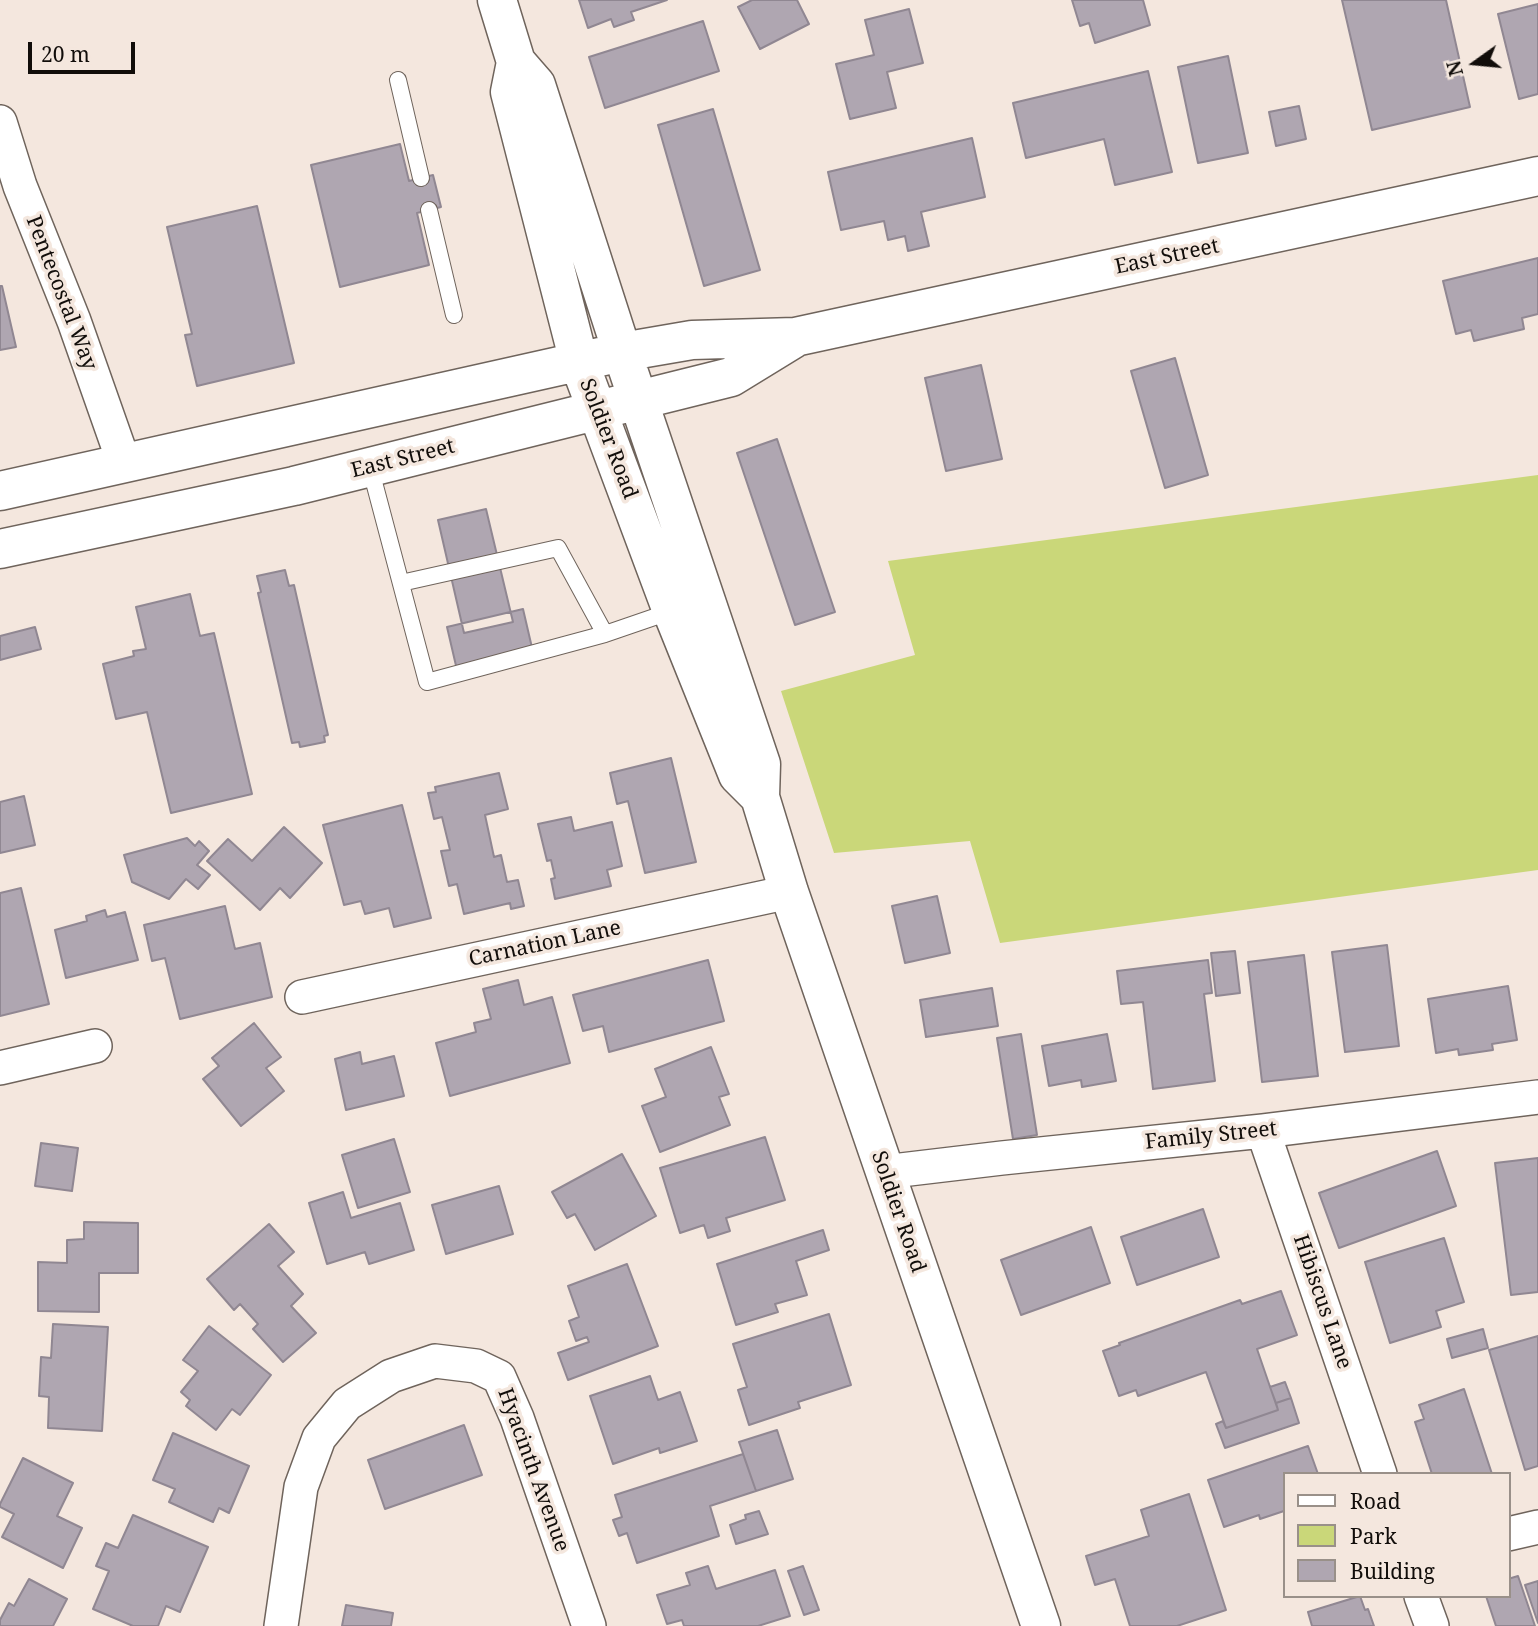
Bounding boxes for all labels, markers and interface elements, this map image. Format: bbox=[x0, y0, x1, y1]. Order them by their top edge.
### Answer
scale bar bbox=[32, 28, 138, 72]
north arrow bbox=[1440, 28, 1510, 98]
text: 20 m bbox=[41, 40, 90, 68]
text: N bbox=[1440, 58, 1469, 79]
street label: Pentecostal Way bbox=[20, 212, 102, 374]
street label: East Street bbox=[1113, 234, 1221, 280]
street label: Soldier Road bbox=[574, 375, 642, 503]
street label: East Street bbox=[349, 434, 457, 484]
street label: Carnation Lane bbox=[467, 916, 623, 972]
street label: Family Street bbox=[1144, 1117, 1278, 1155]
street label: Soldier Road bbox=[865, 1148, 931, 1276]
street label: Hibiscus Lane bbox=[1287, 1231, 1357, 1373]
street label: Hyacinth Avenue bbox=[492, 1385, 574, 1555]
legend bbox=[1282, 1472, 1510, 1598]
text: Road bbox=[1350, 1487, 1401, 1515]
text: Park bbox=[1350, 1522, 1397, 1550]
text: Building bbox=[1350, 1557, 1435, 1585]

